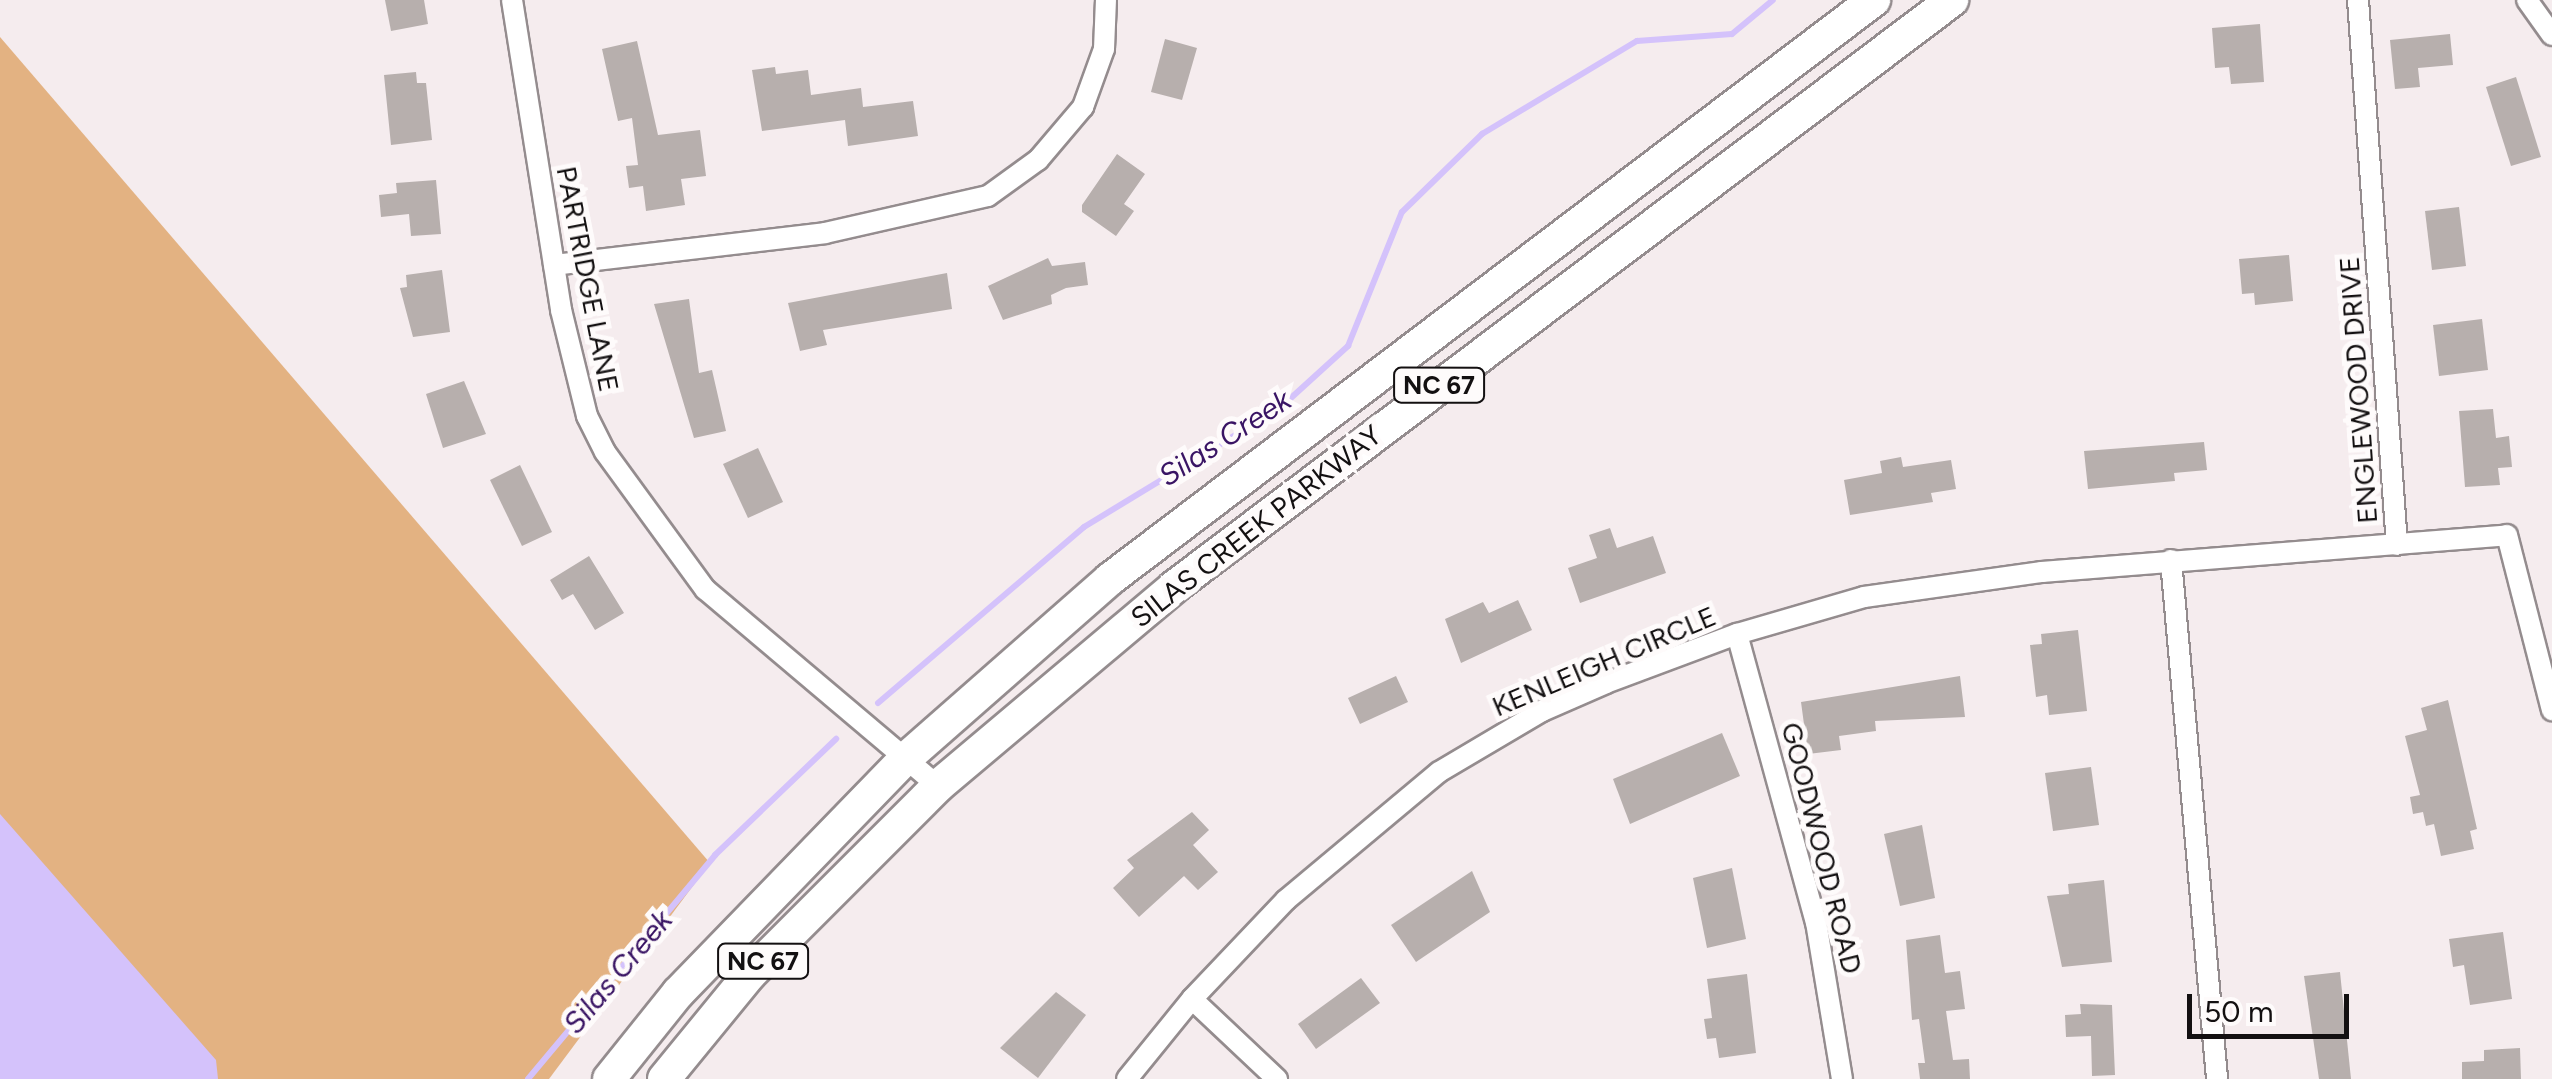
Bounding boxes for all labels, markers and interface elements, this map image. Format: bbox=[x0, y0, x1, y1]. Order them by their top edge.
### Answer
street label: PARTRIDGE LANE bbox=[550, 163, 626, 395]
street label: ENGLEWOOD DRIVE bbox=[2332, 255, 2384, 525]
road number: NC 67 bbox=[1392, 365, 1486, 405]
water label: Silas Creek bbox=[1152, 382, 1298, 494]
street label: SILAS CREEK PARKWAY bbox=[1124, 418, 1388, 634]
street label: KENLEIGH CIRCLE bbox=[1487, 599, 1721, 723]
street label: GOODWOOD ROAD bbox=[1775, 719, 1869, 977]
water label: Silas Creek bbox=[556, 903, 680, 1041]
road number: NC 67 bbox=[716, 941, 810, 981]
scale bar bbox=[2192, 974, 2354, 1036]
text: 50 m bbox=[2204, 993, 2273, 1030]

